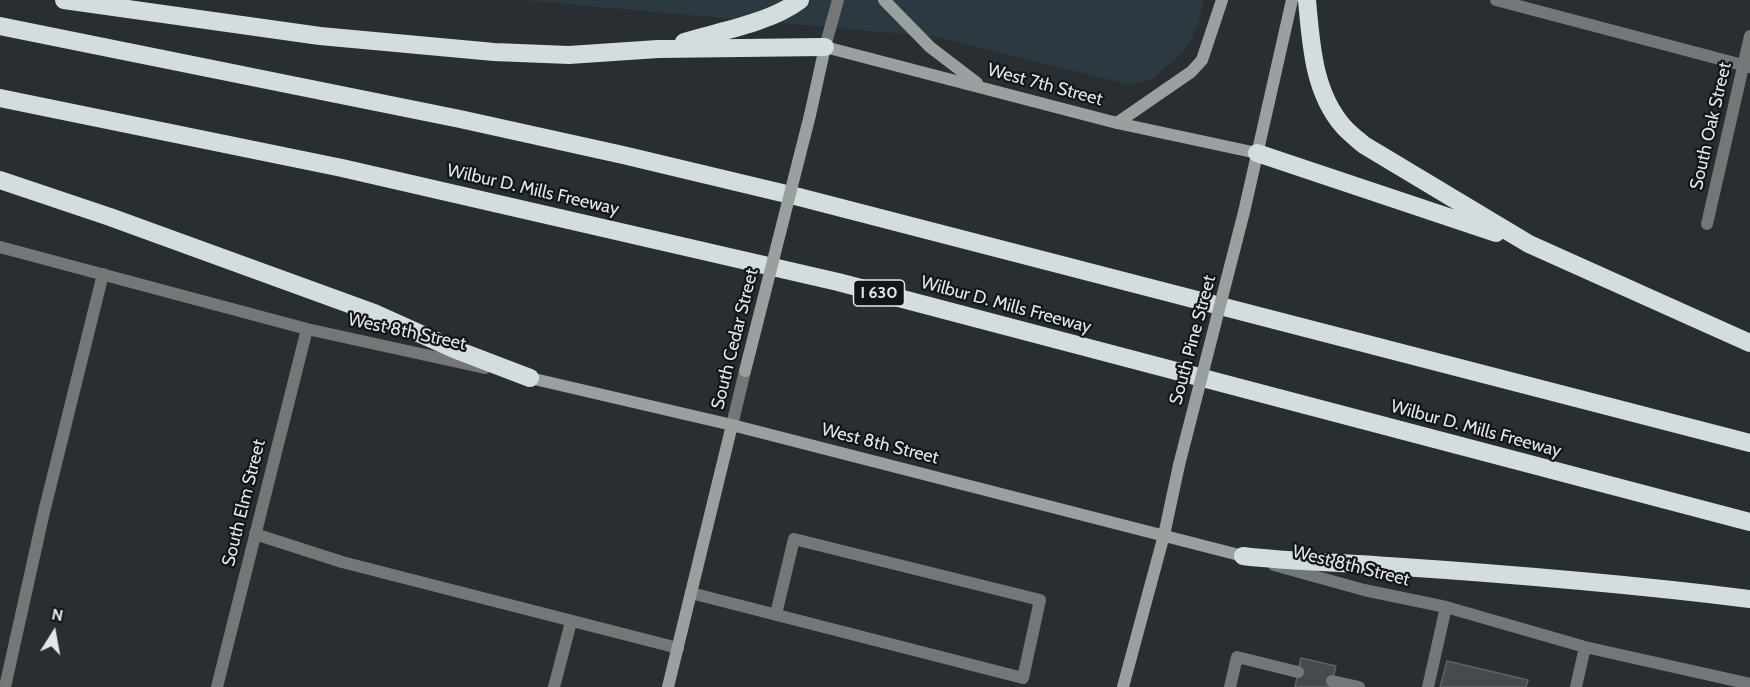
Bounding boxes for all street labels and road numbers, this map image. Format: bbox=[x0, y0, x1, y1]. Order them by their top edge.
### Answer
street label: West 7th Street bbox=[985, 59, 1105, 111]
street label: South Oak Street bbox=[1686, 60, 1736, 192]
street label: Wilbur D. Mills Freeway bbox=[445, 160, 621, 220]
street label: South Cedar Street bbox=[707, 266, 763, 412]
street label: Wilbur D. Mills Freeway bbox=[918, 272, 1094, 338]
street label: South Pine Street bbox=[1165, 273, 1221, 407]
road number: I 630 bbox=[854, 280, 904, 306]
street label: West 8th Street bbox=[346, 309, 468, 355]
street label: Wilbur D. Mills Freeway bbox=[1388, 396, 1564, 462]
street label: West 8th Street bbox=[819, 419, 941, 469]
street label: South Elm Street bbox=[218, 437, 270, 569]
street label: West 8th Street bbox=[1290, 541, 1412, 591]

